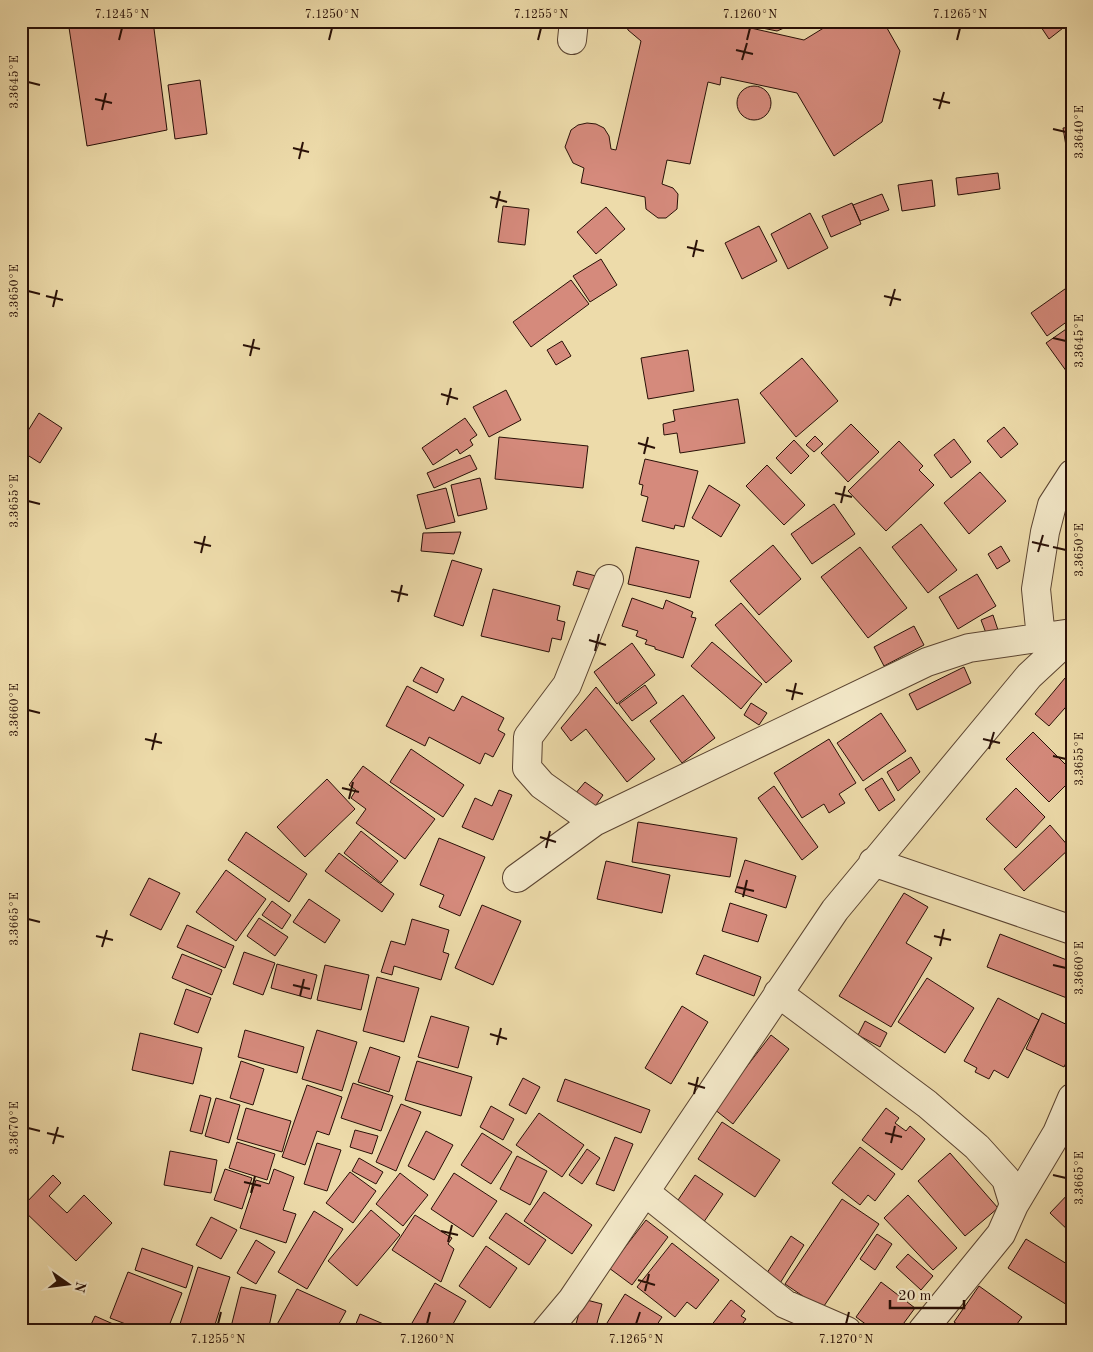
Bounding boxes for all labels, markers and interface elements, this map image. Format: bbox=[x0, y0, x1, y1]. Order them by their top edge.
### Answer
text: 7.1245°N bbox=[95, 8, 149, 21]
text: 7.1250°N bbox=[305, 8, 359, 21]
text: 7.1255°N bbox=[514, 8, 568, 21]
text: 7.1265°N bbox=[933, 8, 987, 21]
text: 7.1260°N bbox=[723, 9, 777, 21]
text: 3.3645°E bbox=[8, 55, 21, 109]
text: 3.3640°E bbox=[1074, 105, 1086, 159]
text: 3.3650°E bbox=[8, 264, 21, 318]
text: 3.3645°E bbox=[1073, 314, 1086, 368]
text: 3.3655°E bbox=[8, 474, 21, 528]
text: 3.3650°E bbox=[1073, 523, 1086, 577]
text: 3.3660°E bbox=[9, 683, 21, 737]
text: 3.3655°E bbox=[1073, 732, 1086, 786]
text: 3.3665°E bbox=[8, 892, 21, 946]
text: 3.3660°E bbox=[1074, 941, 1086, 995]
text: 3.3670°E bbox=[9, 1101, 21, 1155]
text: 3.3665°E bbox=[1073, 1151, 1086, 1205]
north arrow bbox=[42, 1260, 92, 1310]
scale bar bbox=[890, 1277, 964, 1309]
text: N bbox=[71, 1280, 88, 1294]
text: 20 m bbox=[898, 1289, 932, 1304]
text: 7.1255°N bbox=[191, 1333, 245, 1346]
text: 7.1265°N bbox=[609, 1333, 663, 1346]
text: 7.1260°N bbox=[400, 1334, 454, 1346]
text: 7.1270°N bbox=[819, 1334, 873, 1346]

